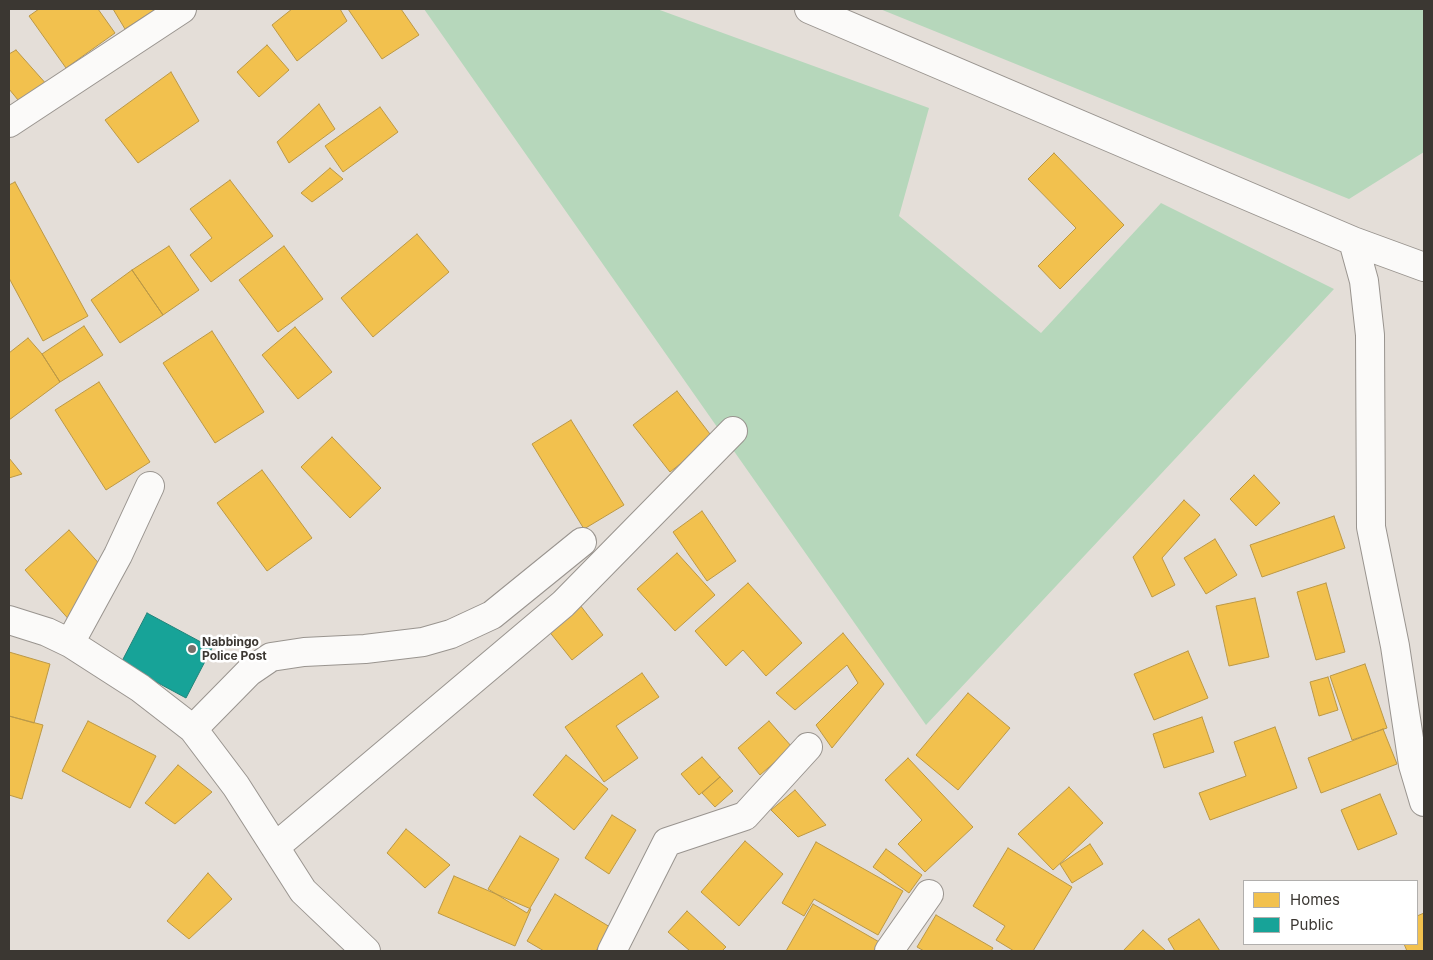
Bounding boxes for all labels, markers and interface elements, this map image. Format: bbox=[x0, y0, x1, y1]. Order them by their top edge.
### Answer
place label: Nabbingo Police Post bbox=[202, 635, 267, 663]
marker: Nabbingo Police Post bbox=[186, 643, 198, 655]
legend bbox=[1243, 880, 1418, 945]
text: Homes bbox=[1290, 890, 1340, 909]
text: Public bbox=[1290, 915, 1333, 934]

